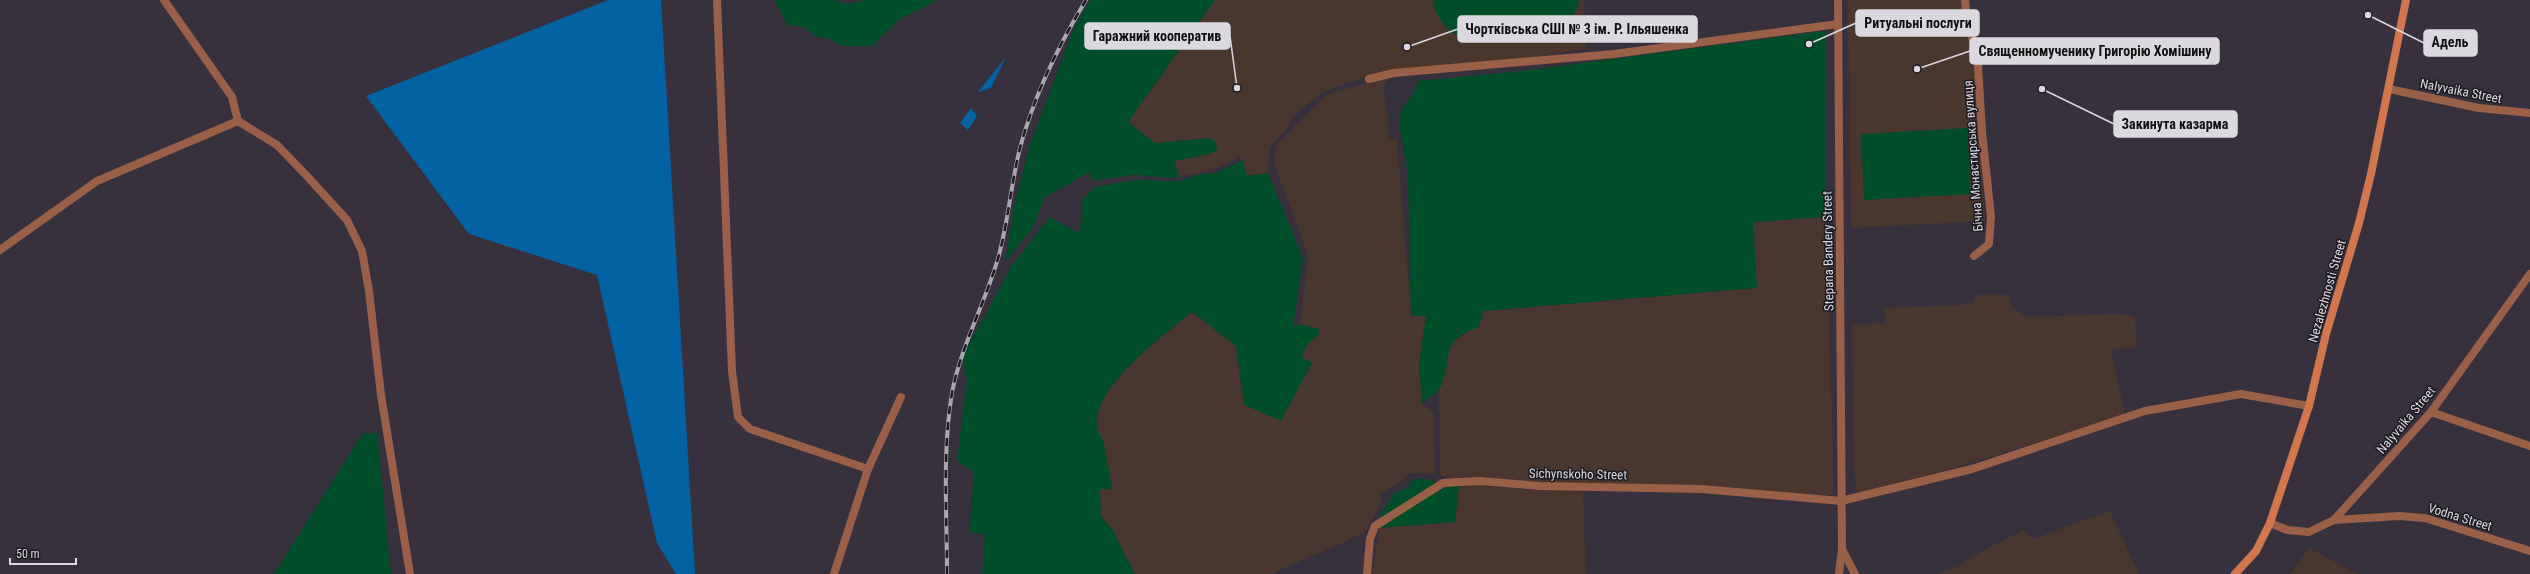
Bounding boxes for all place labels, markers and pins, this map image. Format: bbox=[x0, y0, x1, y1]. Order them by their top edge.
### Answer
callout: Ритуальні послуги bbox=[1856, 10, 1979, 36]
callout: Чортківська СШІ № 3 ім. Р. Ільяшенка bbox=[1458, 16, 1697, 42]
callout: Гаражний кооператив bbox=[1085, 23, 1230, 49]
callout: Адель bbox=[2424, 30, 2477, 56]
callout: Священномученику Григорію Хомішину bbox=[1970, 38, 2219, 64]
callout: Закинута казарма bbox=[2114, 111, 2237, 137]

